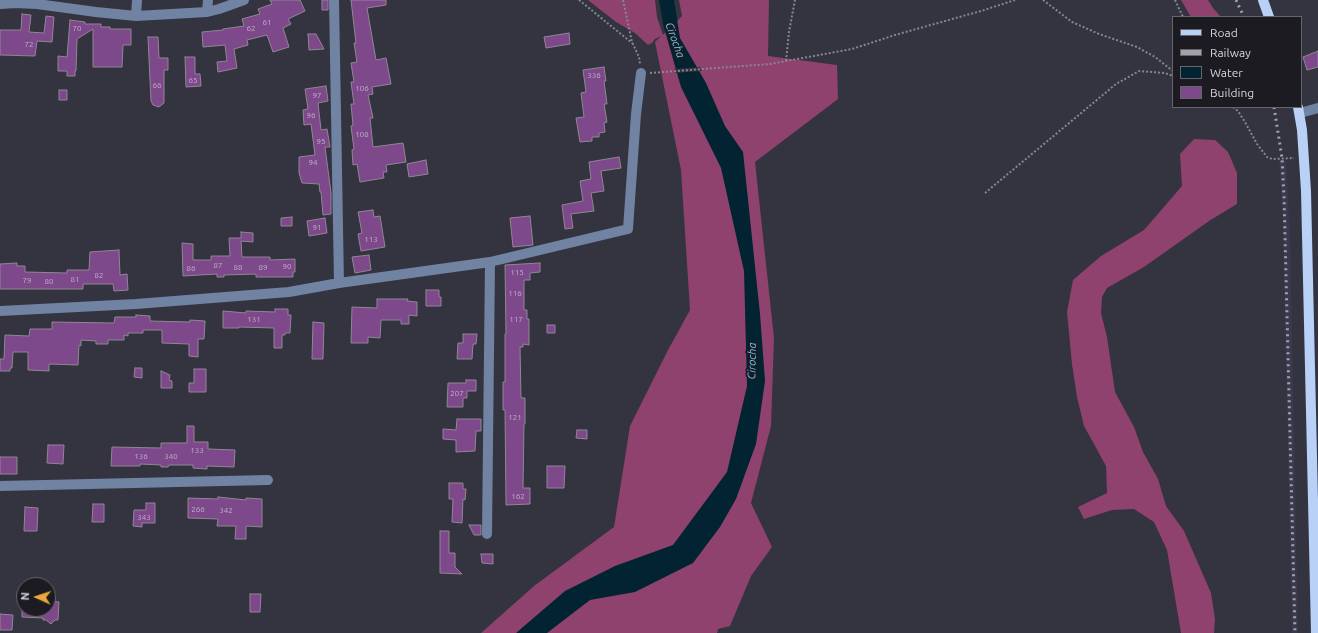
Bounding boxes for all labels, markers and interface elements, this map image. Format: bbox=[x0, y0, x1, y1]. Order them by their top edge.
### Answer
legend bbox=[1172, 16, 1302, 108]
house number: 61 bbox=[262, 17, 272, 27]
water label: Cirocha bbox=[662, 20, 688, 60]
house number: 70 bbox=[72, 23, 82, 33]
house number: 62 bbox=[246, 23, 256, 33]
text: Road bbox=[1210, 26, 1238, 39]
house number: 72 bbox=[24, 39, 34, 49]
text: Railway bbox=[1210, 46, 1251, 59]
text: Water bbox=[1210, 66, 1243, 79]
house number: 336 bbox=[587, 70, 601, 80]
house number: 65 bbox=[188, 75, 198, 85]
house number: 66 bbox=[152, 80, 162, 90]
house number: 106 bbox=[355, 83, 369, 93]
text: Building bbox=[1210, 86, 1254, 99]
house number: 97 bbox=[312, 90, 322, 100]
house number: 96 bbox=[306, 110, 316, 120]
house number: 108 bbox=[355, 129, 369, 139]
house number: 95 bbox=[316, 136, 326, 146]
house number: 94 bbox=[308, 157, 318, 167]
house number: 91 bbox=[312, 222, 322, 232]
house number: 113 bbox=[364, 234, 378, 244]
house number: 87 bbox=[213, 260, 223, 270]
house number: 90 bbox=[282, 261, 292, 271]
house number: 88 bbox=[233, 262, 243, 272]
house number: 89 bbox=[258, 262, 268, 272]
house number: 86 bbox=[186, 263, 196, 273]
house number: 115 bbox=[510, 267, 524, 277]
house number: 82 bbox=[94, 270, 104, 280]
house number: 81 bbox=[70, 274, 80, 284]
house number: 79 bbox=[22, 275, 32, 285]
house number: 80 bbox=[44, 276, 54, 286]
house number: 116 bbox=[508, 288, 522, 298]
house number: 131 bbox=[247, 314, 261, 324]
house number: 117 bbox=[509, 314, 523, 324]
water label: Cirocha bbox=[745, 342, 759, 380]
house number: 207 bbox=[450, 388, 464, 398]
house number: 121 bbox=[508, 412, 522, 422]
house number: 133 bbox=[190, 445, 204, 455]
house number: 136 bbox=[134, 451, 148, 461]
house number: 340 bbox=[164, 451, 178, 461]
house number: 162 bbox=[511, 491, 525, 501]
house number: 266 bbox=[191, 504, 205, 514]
house number: 342 bbox=[219, 505, 233, 515]
house number: 343 bbox=[137, 512, 151, 522]
north arrow bbox=[16, 577, 56, 617]
text: N bbox=[19, 592, 31, 601]

